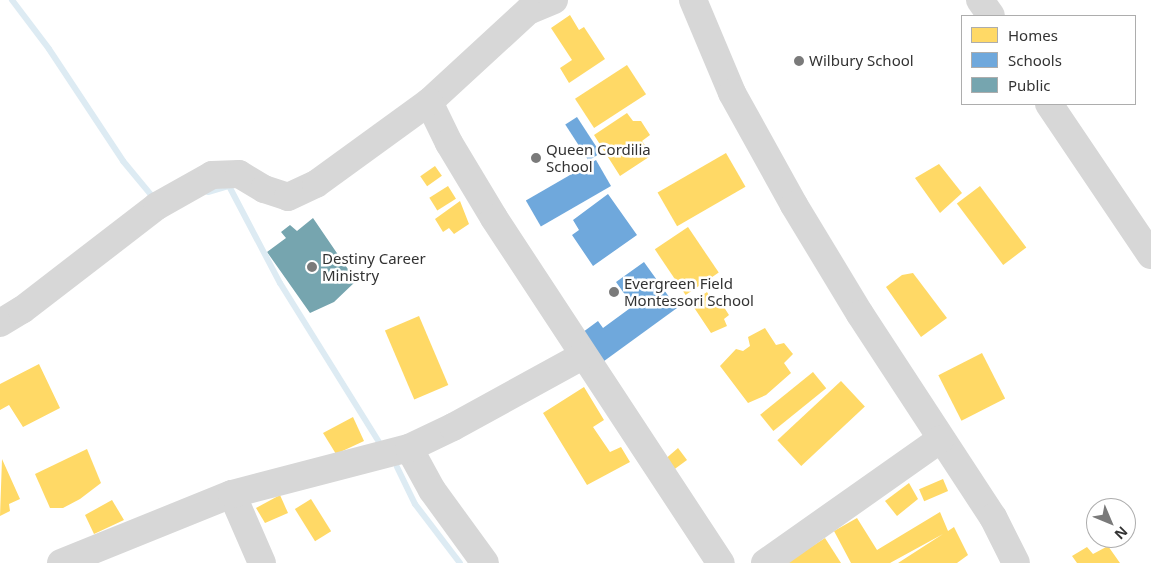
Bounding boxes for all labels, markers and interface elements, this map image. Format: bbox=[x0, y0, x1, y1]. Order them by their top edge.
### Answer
legend bbox=[961, 15, 1136, 105]
text: Homes bbox=[1008, 25, 1058, 45]
text: Schools bbox=[1008, 50, 1062, 70]
place label: Wilbury School bbox=[809, 52, 914, 70]
marker: Wilbury School bbox=[793, 55, 805, 67]
text: Public bbox=[1008, 75, 1051, 95]
place label: Queen Cordilia School bbox=[546, 140, 651, 175]
marker: Queen Cordilia School bbox=[530, 152, 542, 164]
place label: Destiny Career Ministry bbox=[322, 249, 426, 284]
marker: Destiny Career Ministry bbox=[306, 261, 318, 273]
place label: Evergreen Field Montessori School bbox=[624, 274, 754, 309]
marker: Evergreen Field Montessori School bbox=[608, 286, 620, 298]
north arrow bbox=[1086, 498, 1136, 548]
text: N bbox=[1111, 523, 1132, 544]

